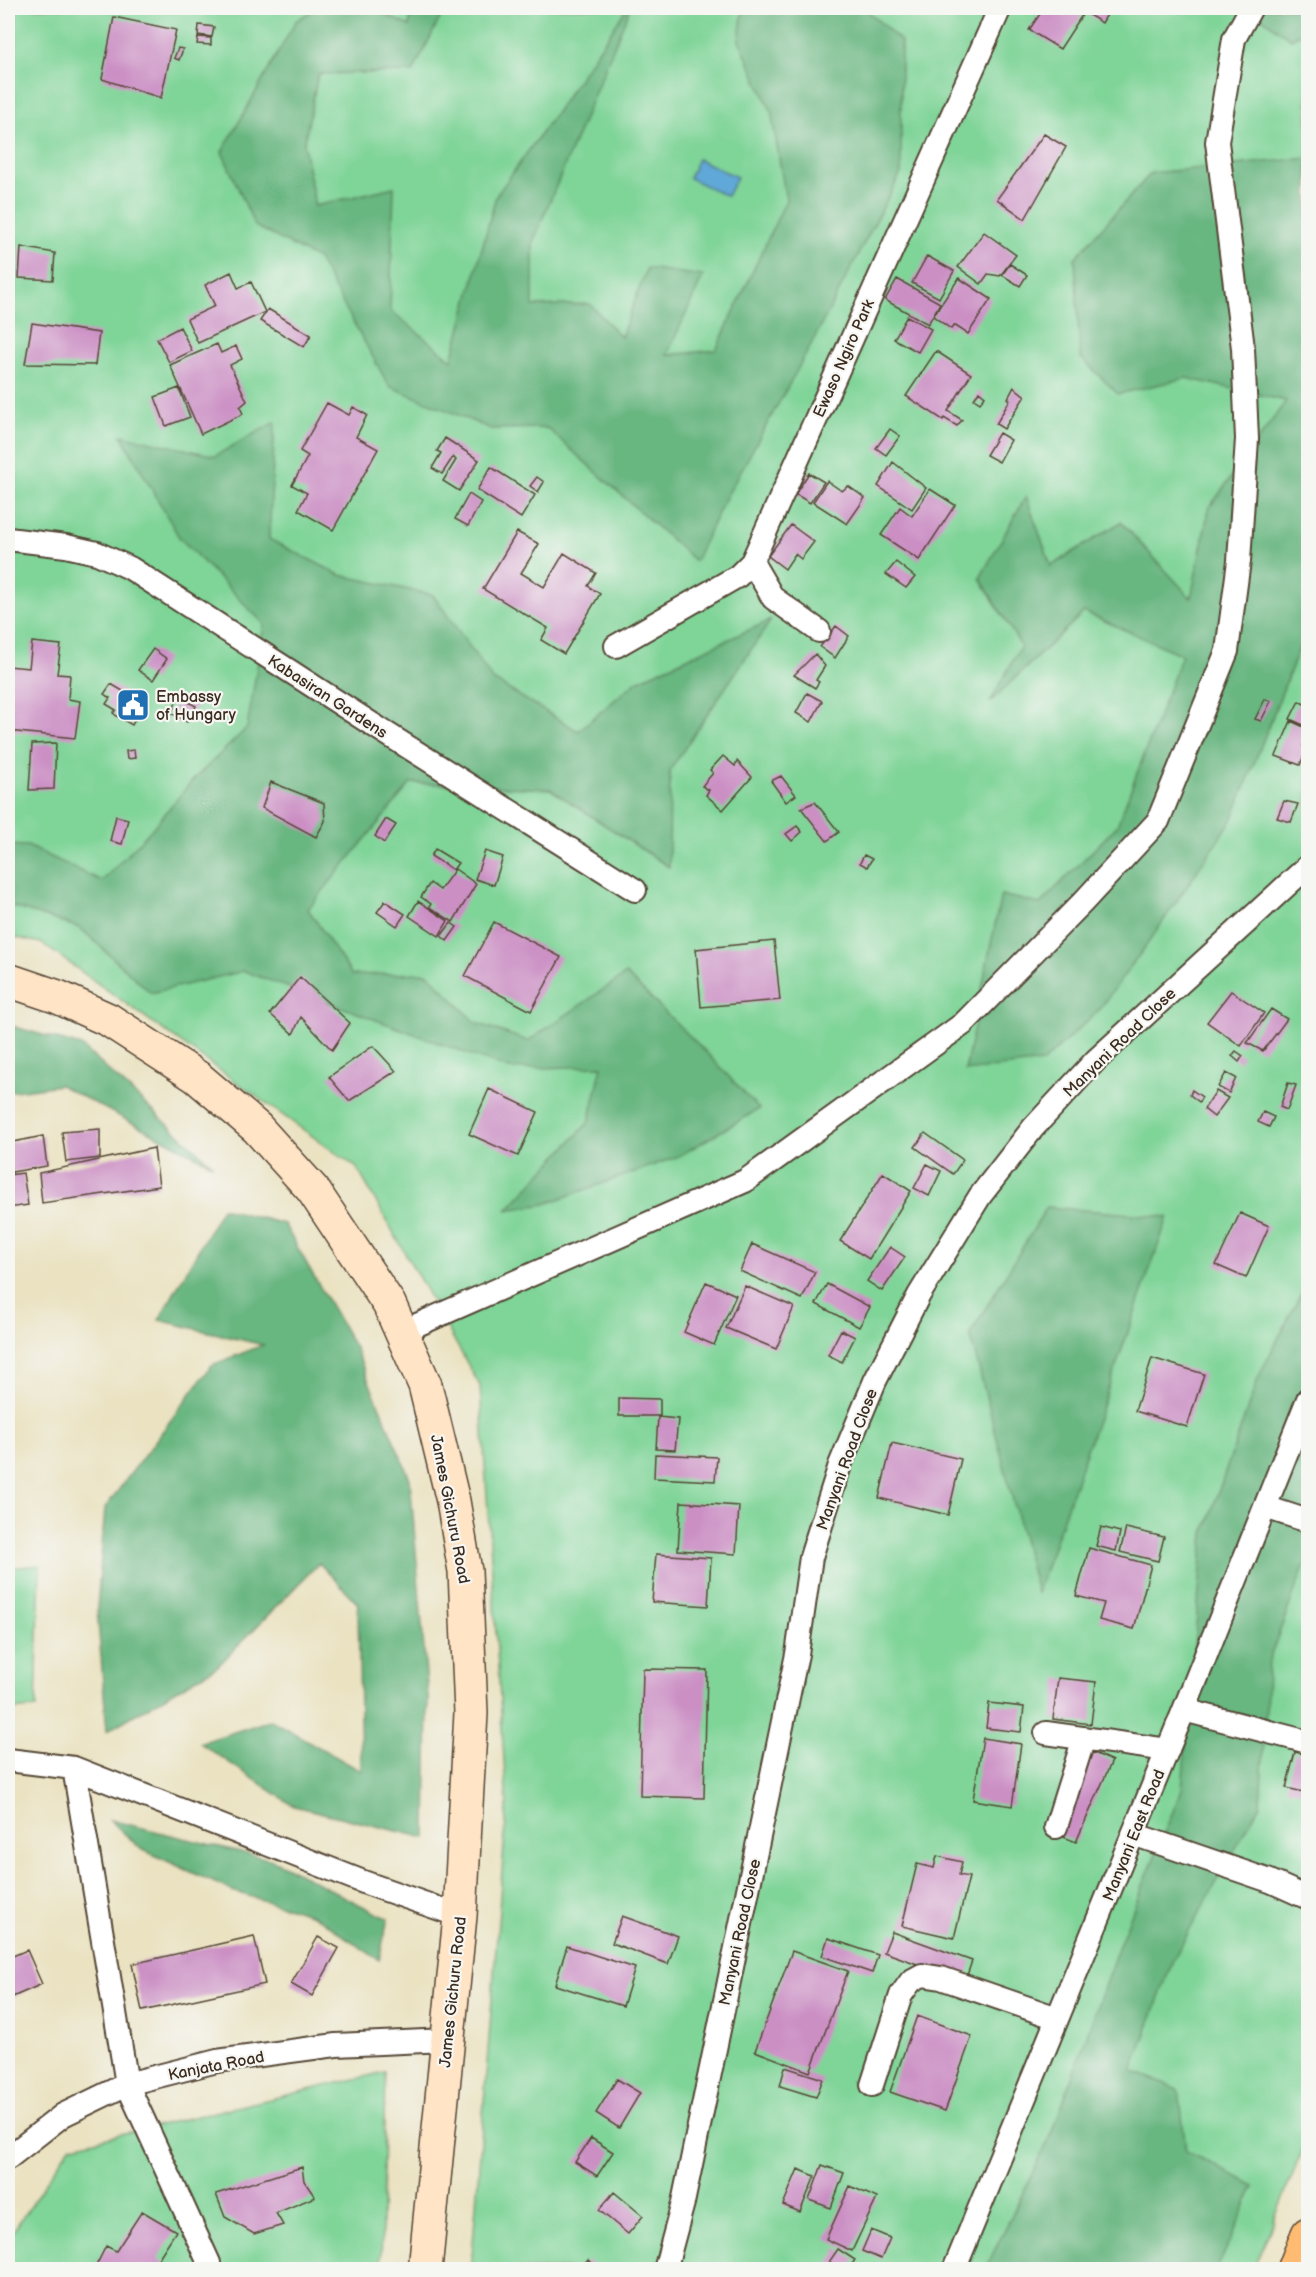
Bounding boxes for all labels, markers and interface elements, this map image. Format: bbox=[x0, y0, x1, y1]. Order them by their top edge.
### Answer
street label: Ewaso Ngiro Park bbox=[810, 296, 879, 421]
street label: Kabasiran Gardens bbox=[264, 651, 391, 743]
public building icon: Embassy of Hungary bbox=[115, 687, 151, 723]
place label: Embassy of Hungary bbox=[156, 688, 237, 725]
street label: Manyani Road Close bbox=[1060, 984, 1181, 1102]
street label: Manyani Road Close bbox=[813, 1386, 882, 1533]
street label: James Gichuru Road bbox=[426, 1433, 473, 1586]
street label: Manyani East Road bbox=[1099, 1767, 1169, 1904]
street label: Manyani Road Close bbox=[716, 1857, 765, 2007]
street label: James Gichuru Road bbox=[436, 1916, 471, 2069]
street label: Kanjata Road bbox=[167, 2048, 266, 2085]

